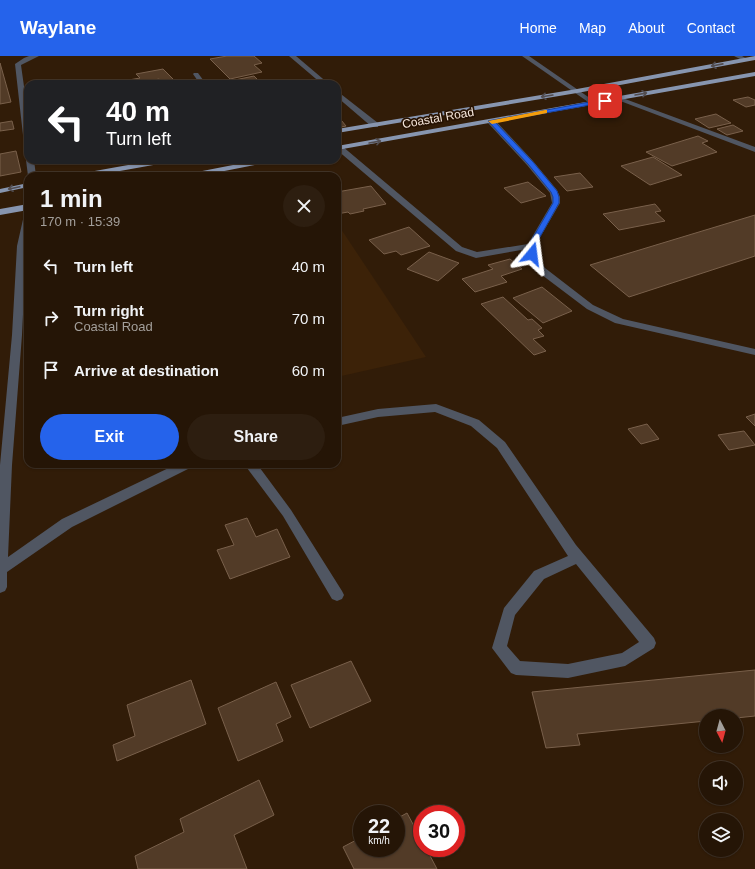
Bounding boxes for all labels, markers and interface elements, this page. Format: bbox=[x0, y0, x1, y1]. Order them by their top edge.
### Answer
text: Waylane bbox=[20, 17, 96, 38]
text: Home bbox=[520, 20, 557, 36]
text: Map bbox=[579, 20, 606, 36]
text: About bbox=[628, 20, 665, 36]
text: Contact bbox=[687, 20, 735, 36]
one-way arrow bbox=[711, 62, 724, 70]
pin bbox=[588, 84, 622, 118]
icon: arrive bbox=[594, 90, 616, 112]
one-way arrow bbox=[634, 90, 647, 98]
one-way arrow bbox=[541, 92, 554, 100]
icon: left bbox=[40, 96, 92, 148]
text: 40 m bbox=[106, 96, 170, 127]
street label: Coastal Road bbox=[401, 105, 475, 131]
text: Turn left bbox=[106, 129, 171, 149]
one-way arrow bbox=[369, 137, 382, 145]
one-way arrow bbox=[8, 184, 21, 192]
text: 1 min bbox=[40, 185, 103, 212]
button: close bbox=[283, 185, 325, 227]
text: 170 m · 15:39 bbox=[40, 214, 120, 229]
position arrow bbox=[511, 233, 553, 275]
icon: left bbox=[40, 255, 62, 277]
text: Turn left bbox=[74, 258, 133, 275]
text: 40 m bbox=[292, 258, 325, 275]
text: Turn right bbox=[74, 302, 144, 319]
icon: right bbox=[40, 307, 62, 329]
text: 70 m bbox=[292, 310, 325, 327]
text: Coastal Road bbox=[74, 319, 153, 334]
icon: arrive bbox=[40, 359, 62, 381]
text: Arrive at destination bbox=[74, 362, 219, 379]
text: 60 m bbox=[292, 362, 325, 379]
button: Exit bbox=[40, 414, 179, 460]
button: Share bbox=[187, 414, 325, 460]
north arrow bbox=[699, 709, 743, 753]
map controls bbox=[699, 709, 743, 857]
button: sound bbox=[699, 761, 743, 805]
speed limit sign: 30 bbox=[413, 805, 465, 857]
button: layers bbox=[699, 813, 743, 857]
text: 22 bbox=[368, 815, 390, 837]
text: km/h bbox=[368, 835, 390, 846]

